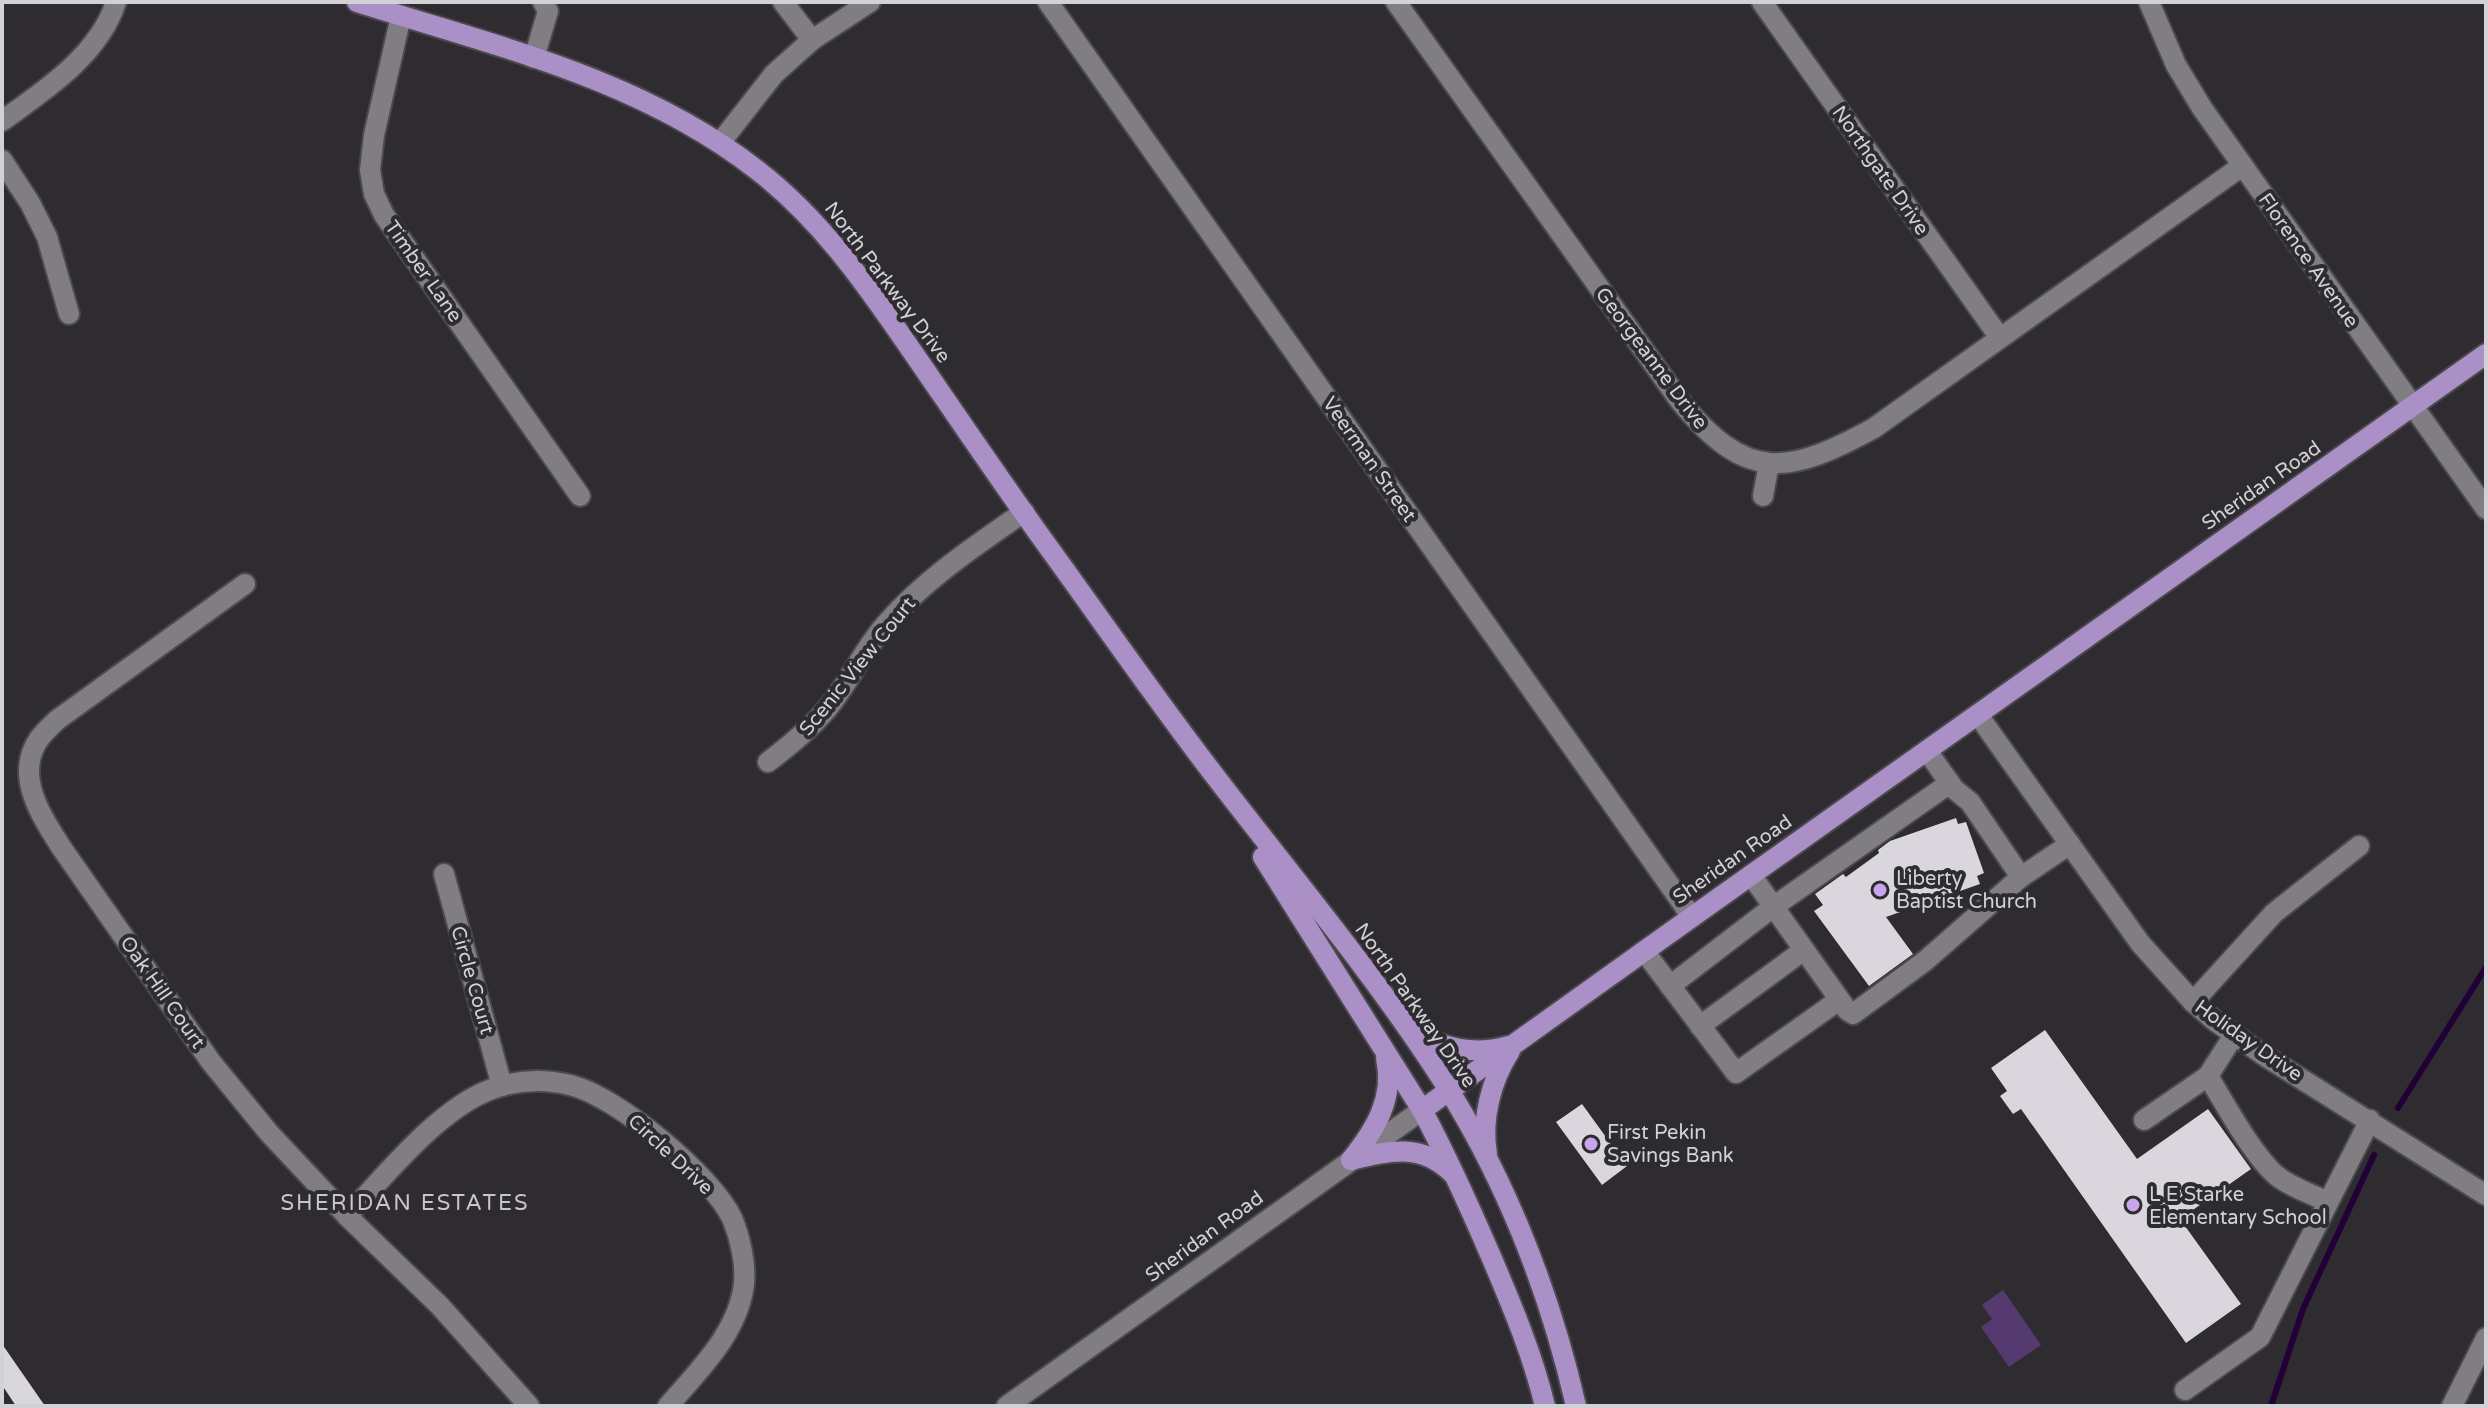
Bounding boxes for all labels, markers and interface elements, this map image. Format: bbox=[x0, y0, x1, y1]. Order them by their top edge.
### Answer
street label: Northgate Drive bbox=[1827, 101, 1934, 240]
street label: Florence Avenue bbox=[2253, 189, 2364, 332]
street label: North Parkway Drive bbox=[819, 197, 956, 368]
street label: Timber Lane bbox=[379, 216, 467, 327]
street label: Georgeanne Drive bbox=[1590, 283, 1712, 434]
street label: Veerman Street bbox=[1317, 392, 1421, 527]
street label: Sheridan Road bbox=[2197, 436, 2326, 536]
street label: Scenic View Court bbox=[795, 592, 921, 741]
street label: Sheridan Road bbox=[1668, 810, 1797, 910]
place label: Liberty Baptist Church bbox=[1896, 867, 2037, 914]
marker: Liberty Baptist Church bbox=[1871, 881, 1889, 899]
street label: North Parkway Drive bbox=[1349, 919, 1481, 1092]
street label: Circle Court bbox=[445, 923, 499, 1038]
street label: Oak Hill Court bbox=[115, 932, 210, 1054]
street label: Holiday Drive bbox=[2190, 995, 2307, 1087]
street label: Circle Drive bbox=[623, 1109, 718, 1200]
place label: First Pekin Savings Bank bbox=[1607, 1121, 1734, 1168]
marker: First Pekin Savings Bank bbox=[1582, 1135, 1600, 1153]
place label: L E Starke Elementary School bbox=[2149, 1183, 2327, 1230]
street label: Sheridan Road bbox=[1141, 1186, 1268, 1288]
district label: SHERIDAN ESTATES bbox=[281, 1190, 529, 1216]
marker: L E Starke Elementary School bbox=[2124, 1196, 2142, 1214]

